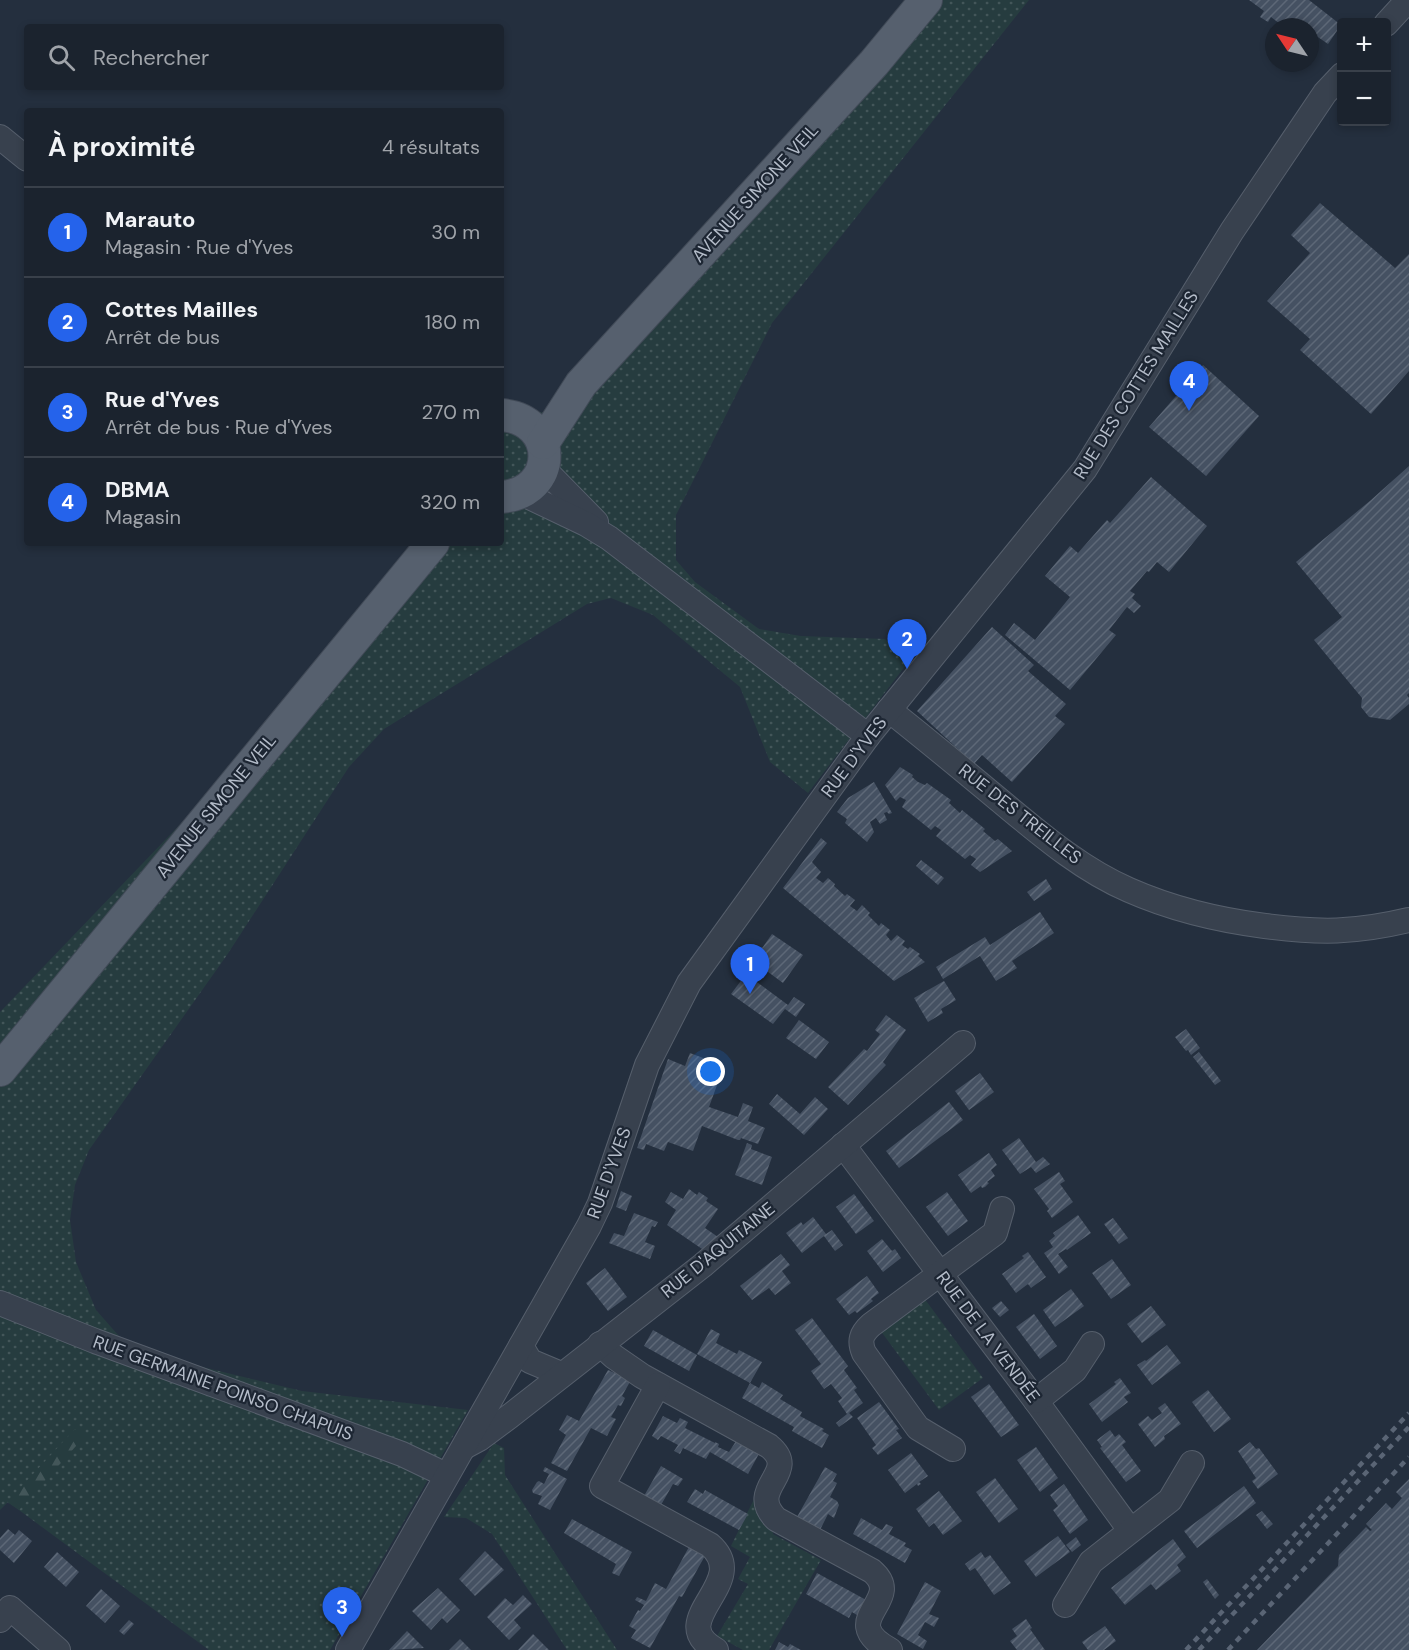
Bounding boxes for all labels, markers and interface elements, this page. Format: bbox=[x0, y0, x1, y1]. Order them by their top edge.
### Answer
north arrow bbox=[1265, 18, 1319, 72]
map controls bbox=[1337, 18, 1391, 126]
button: + bbox=[1337, 18, 1391, 72]
search box bbox=[24, 24, 504, 90]
icon: search bbox=[45, 41, 78, 74]
text: Rechercher bbox=[93, 43, 209, 72]
button: − bbox=[1337, 72, 1391, 126]
street label: AVENUE SIMONE VEIL bbox=[686, 119, 824, 267]
text: À proximité bbox=[48, 130, 195, 164]
text: 4 résultats bbox=[382, 134, 480, 160]
text: Marauto bbox=[105, 205, 196, 234]
text: 1 bbox=[64, 219, 71, 245]
text: 30 m bbox=[431, 219, 480, 245]
text: Magasin · Rue d'Yves bbox=[105, 234, 294, 260]
street label: RUE DES COTTES MAILLES bbox=[1068, 286, 1204, 484]
text: Cottes Mailles bbox=[105, 295, 258, 324]
text: 2 bbox=[62, 309, 73, 335]
text: 180 m bbox=[425, 309, 480, 335]
text: Arrêt de bus bbox=[105, 324, 220, 350]
pin: 4 bbox=[1170, 362, 1208, 411]
text: Rue d'Yves bbox=[105, 385, 220, 414]
text: 3 bbox=[61, 399, 74, 425]
text: 270 m bbox=[422, 399, 480, 425]
text: Arrêt de bus · Rue d'Yves bbox=[105, 414, 333, 440]
text: DBMA bbox=[105, 475, 170, 504]
text: 4 bbox=[61, 489, 74, 515]
text: 320 m bbox=[420, 489, 480, 515]
text: Magasin bbox=[105, 504, 181, 530]
pin: 2 bbox=[888, 620, 926, 669]
street label: RUE D'YVES bbox=[816, 712, 892, 802]
street label: AVENUE SIMONE VEIL bbox=[150, 729, 282, 883]
street label: RUE DES TREILLES bbox=[954, 758, 1086, 870]
pin: 1 bbox=[730, 944, 770, 994]
your location bbox=[696, 1057, 725, 1086]
street label: RUE D'YVES bbox=[581, 1124, 637, 1222]
street label: RUE D'AQUITAINE bbox=[656, 1197, 780, 1303]
street label: RUE DE LA VENDÉE bbox=[931, 1267, 1045, 1407]
street label: RUE GERMAINE POINSO CHAPUIS bbox=[90, 1330, 356, 1446]
pin: 3 bbox=[322, 1588, 362, 1637]

